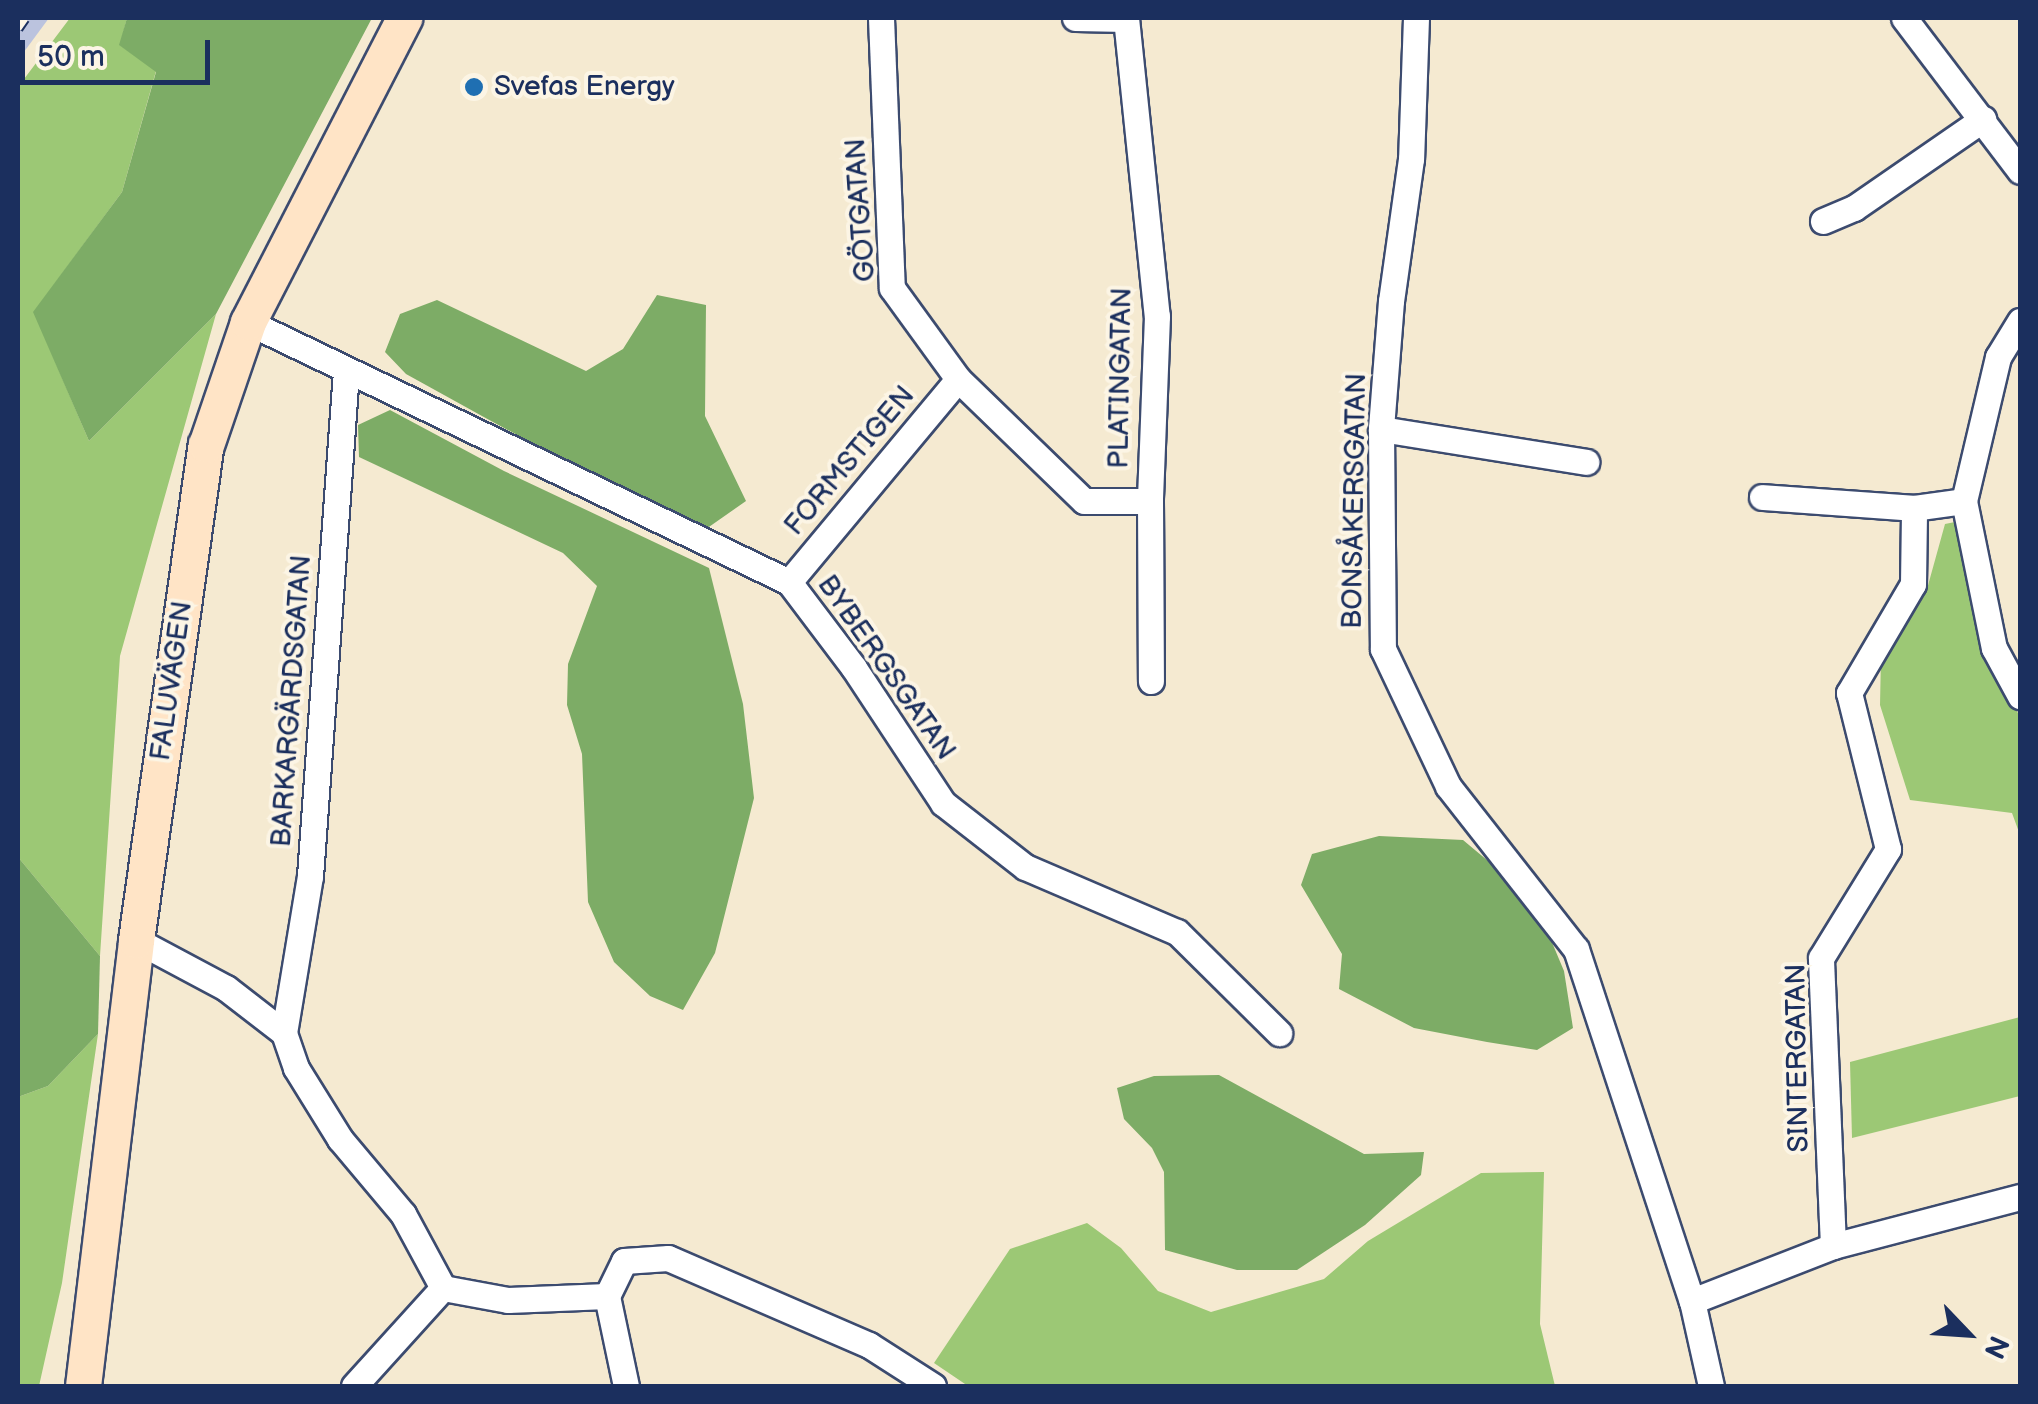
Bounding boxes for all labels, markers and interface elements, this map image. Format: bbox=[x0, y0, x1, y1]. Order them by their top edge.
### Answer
scale bar bbox=[25, 20, 215, 82]
text: 50 m bbox=[37, 39, 105, 75]
place label: Svefas Energy bbox=[494, 70, 675, 104]
marker: Svefas Energy bbox=[463, 76, 485, 98]
street label: GÖTGATAN bbox=[839, 137, 883, 283]
street label: PLATINGATAN bbox=[1103, 287, 1139, 469]
street label: BONSÅKERSGATAN bbox=[1336, 373, 1374, 629]
street label: FORMSTIGEN bbox=[778, 380, 922, 542]
street label: BARKARGÄRDSGATAN bbox=[265, 554, 319, 848]
street label: BYBERGSGATAN bbox=[810, 569, 962, 767]
street label: FALUVÄGEN bbox=[144, 599, 200, 763]
street label: SINTERGATAN bbox=[1780, 963, 1816, 1153]
north arrow bbox=[1918, 1284, 2018, 1384]
text: N bbox=[1976, 1330, 2015, 1363]

